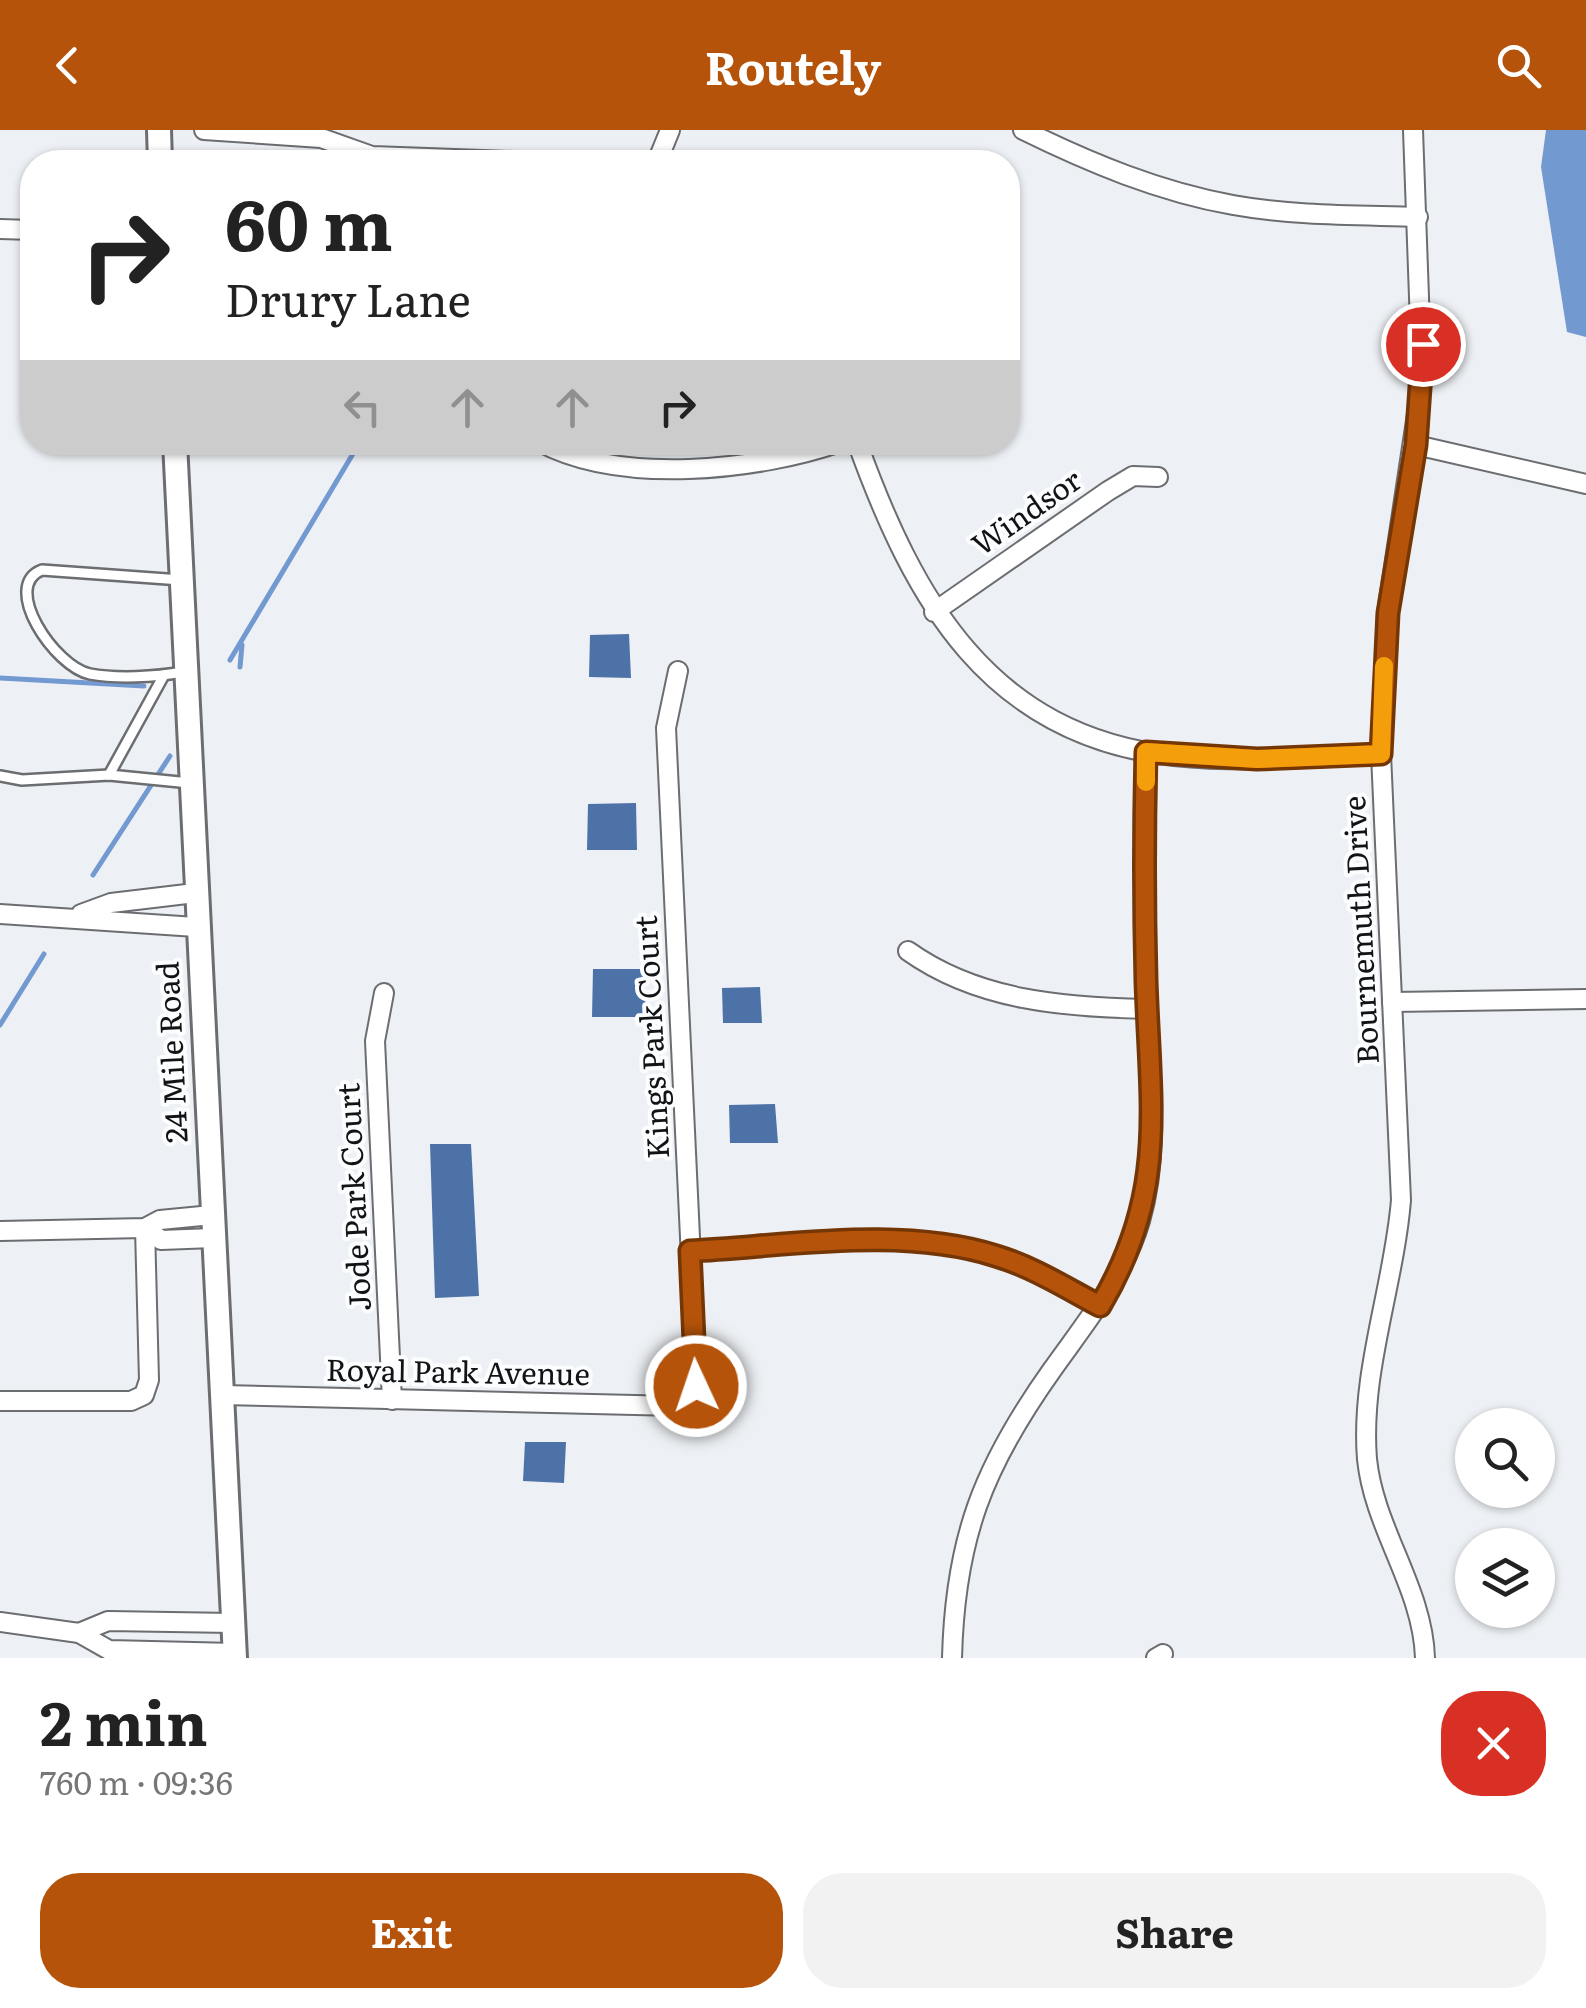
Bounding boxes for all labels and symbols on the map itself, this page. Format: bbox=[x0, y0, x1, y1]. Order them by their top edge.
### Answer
pin bbox=[1381, 302, 1466, 387]
street label: Windsor bbox=[961, 457, 1089, 564]
street label: Bournemuth Drive bbox=[1330, 795, 1388, 1065]
street label: Kings Park Court bbox=[622, 914, 678, 1160]
street label: 24 Mile Road bbox=[143, 960, 197, 1144]
street label: Jode Park Court bbox=[324, 1082, 380, 1312]
position arrow bbox=[644, 1334, 748, 1438]
street label: Royal Park Avenue bbox=[326, 1346, 590, 1394]

